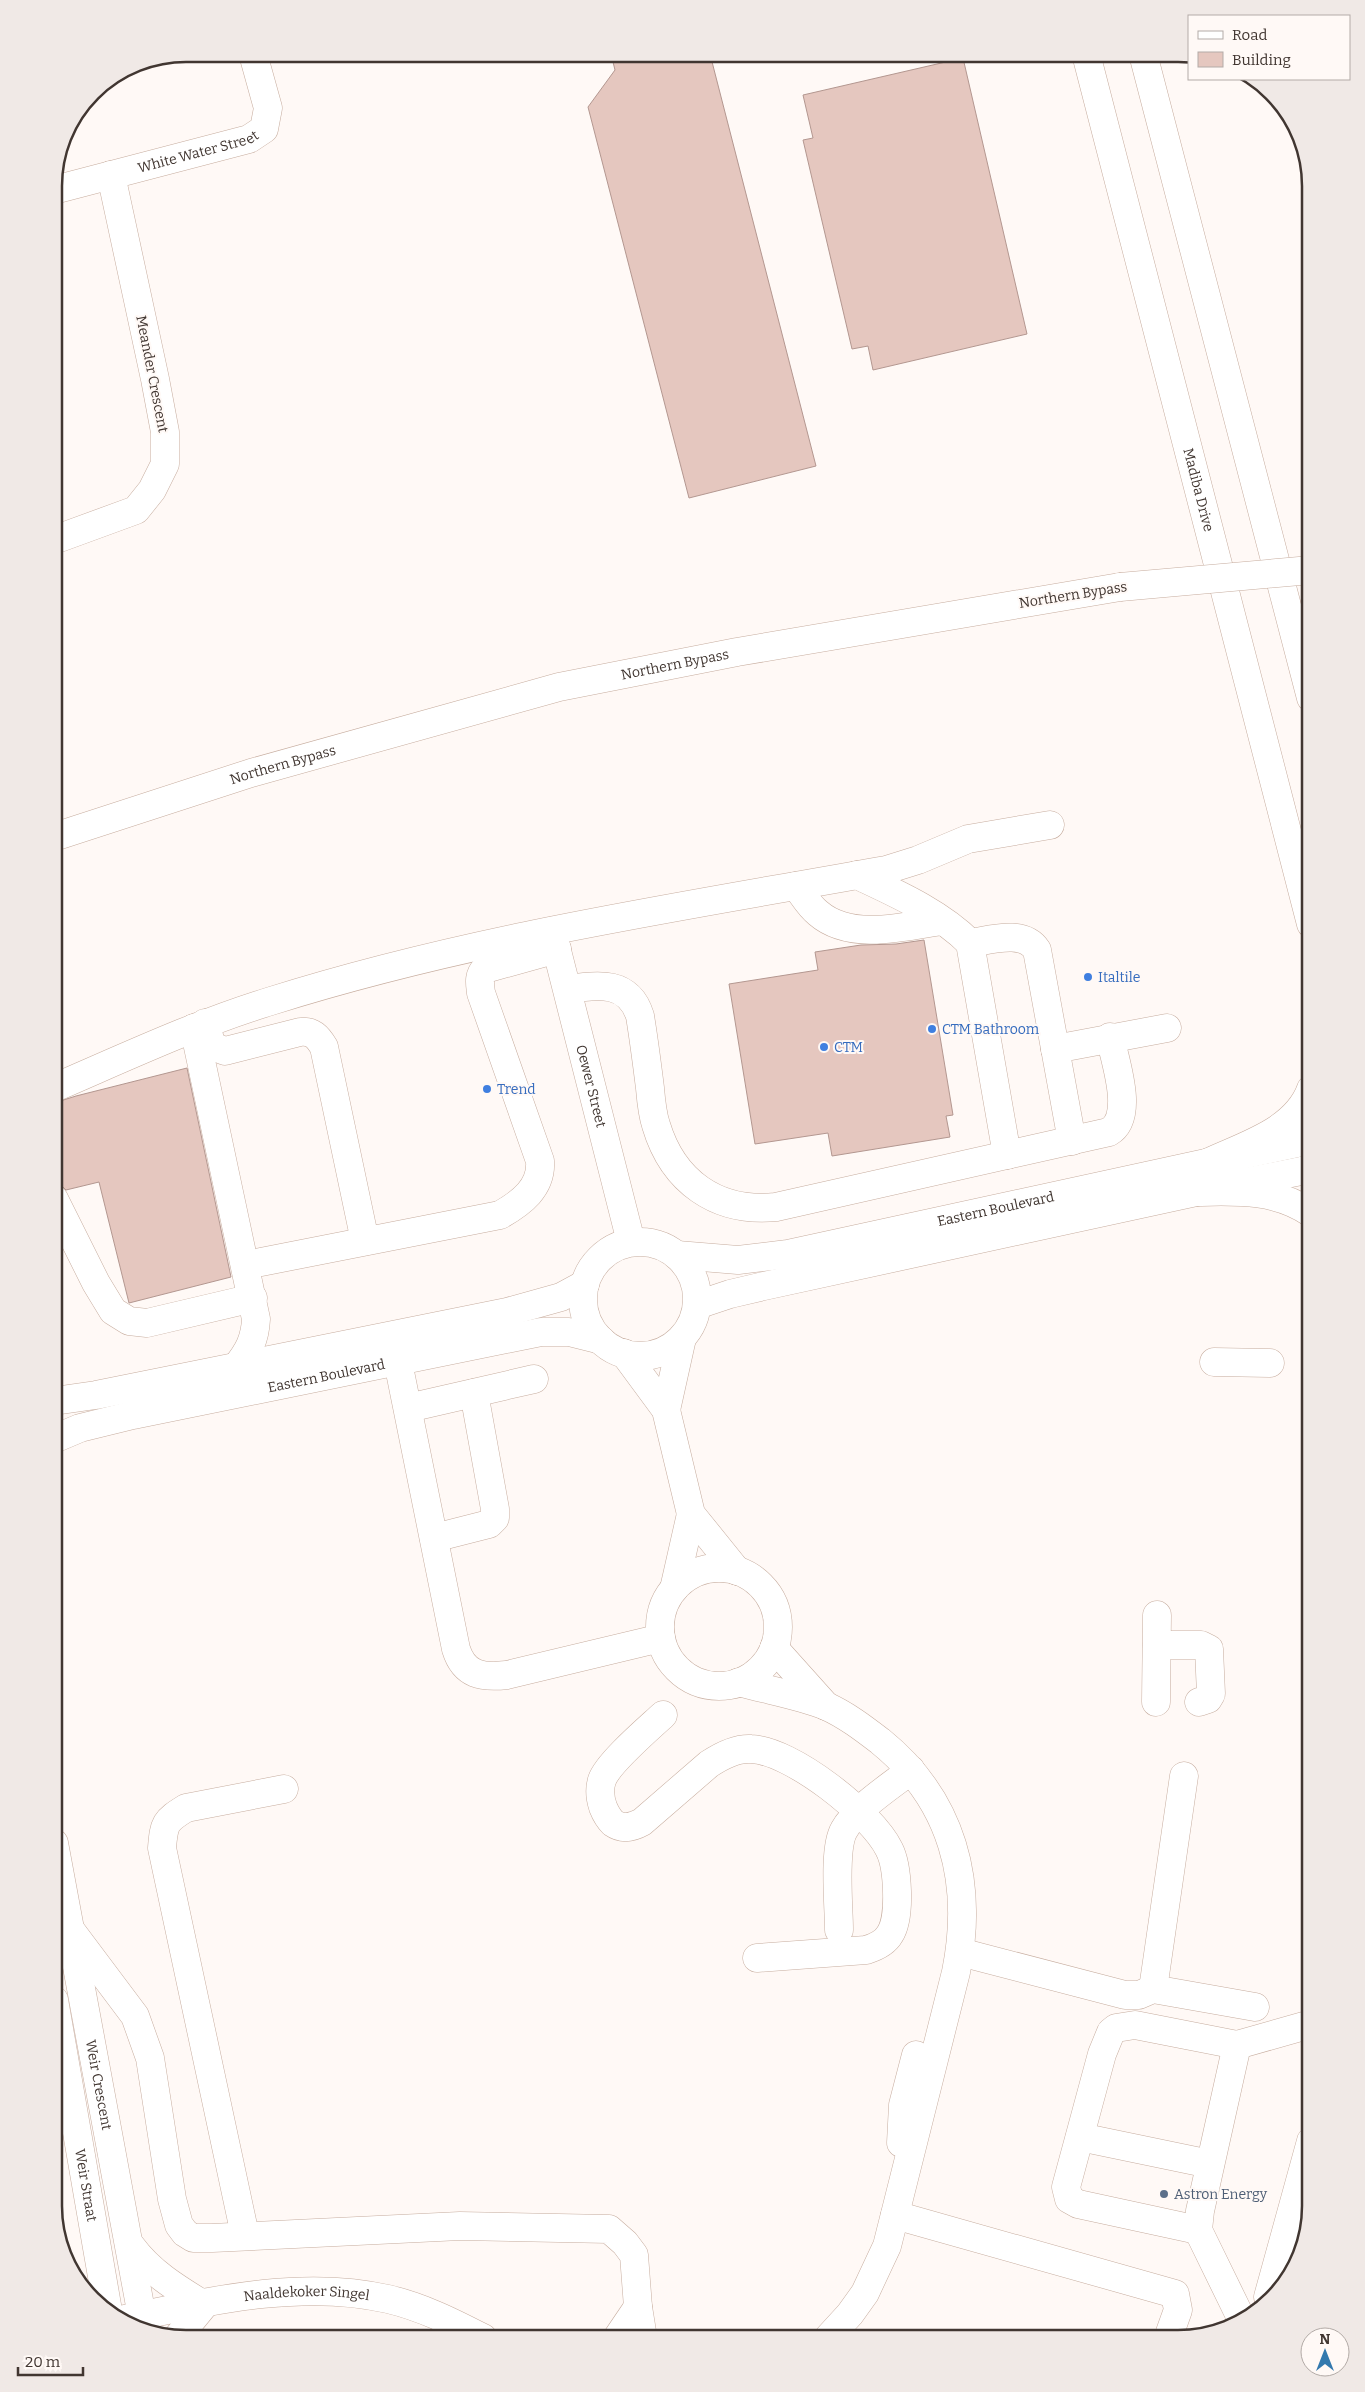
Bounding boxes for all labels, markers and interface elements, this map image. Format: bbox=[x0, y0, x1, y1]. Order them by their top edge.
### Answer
legend bbox=[1188, 15, 1350, 80]
text: Road bbox=[1232, 26, 1267, 44]
text: Building bbox=[1232, 51, 1291, 69]
street label: White Water Street bbox=[136, 127, 262, 176]
street label: Meander Crescent bbox=[132, 314, 172, 434]
street label: Madiba Drive bbox=[1180, 446, 1218, 533]
street label: Northern Bypass bbox=[1018, 578, 1128, 612]
street label: Northern Bypass bbox=[619, 645, 730, 683]
street label: Northern Bypass bbox=[228, 741, 338, 788]
place label: Italtile bbox=[1098, 969, 1140, 986]
marker: Italtile bbox=[1082, 971, 1094, 983]
place label: CTM Bathroom bbox=[942, 1021, 1040, 1038]
marker: CTM Bathroom bbox=[926, 1023, 938, 1035]
place label: CTM bbox=[834, 1039, 863, 1056]
marker: CTM bbox=[818, 1041, 830, 1053]
street label: Oewer Street bbox=[573, 1043, 610, 1129]
place label: Trend bbox=[497, 1081, 536, 1098]
marker: Trend bbox=[481, 1083, 493, 1095]
street label: Eastern Boulevard bbox=[936, 1188, 1056, 1230]
street label: Eastern Boulevard bbox=[266, 1355, 386, 1396]
street label: Weir Crescent bbox=[82, 2038, 116, 2131]
street label: Weir Straat bbox=[71, 2147, 101, 2223]
place label: Astron Energy bbox=[1174, 2186, 1268, 2203]
marker: Astron Energy bbox=[1158, 2188, 1170, 2200]
street label: Naaldekoker Singel bbox=[243, 2283, 371, 2305]
north arrow bbox=[1300, 2327, 1350, 2377]
text: N bbox=[1320, 2331, 1331, 2348]
scale bar bbox=[18, 2344, 82, 2376]
text: 20 m bbox=[25, 2353, 61, 2371]

